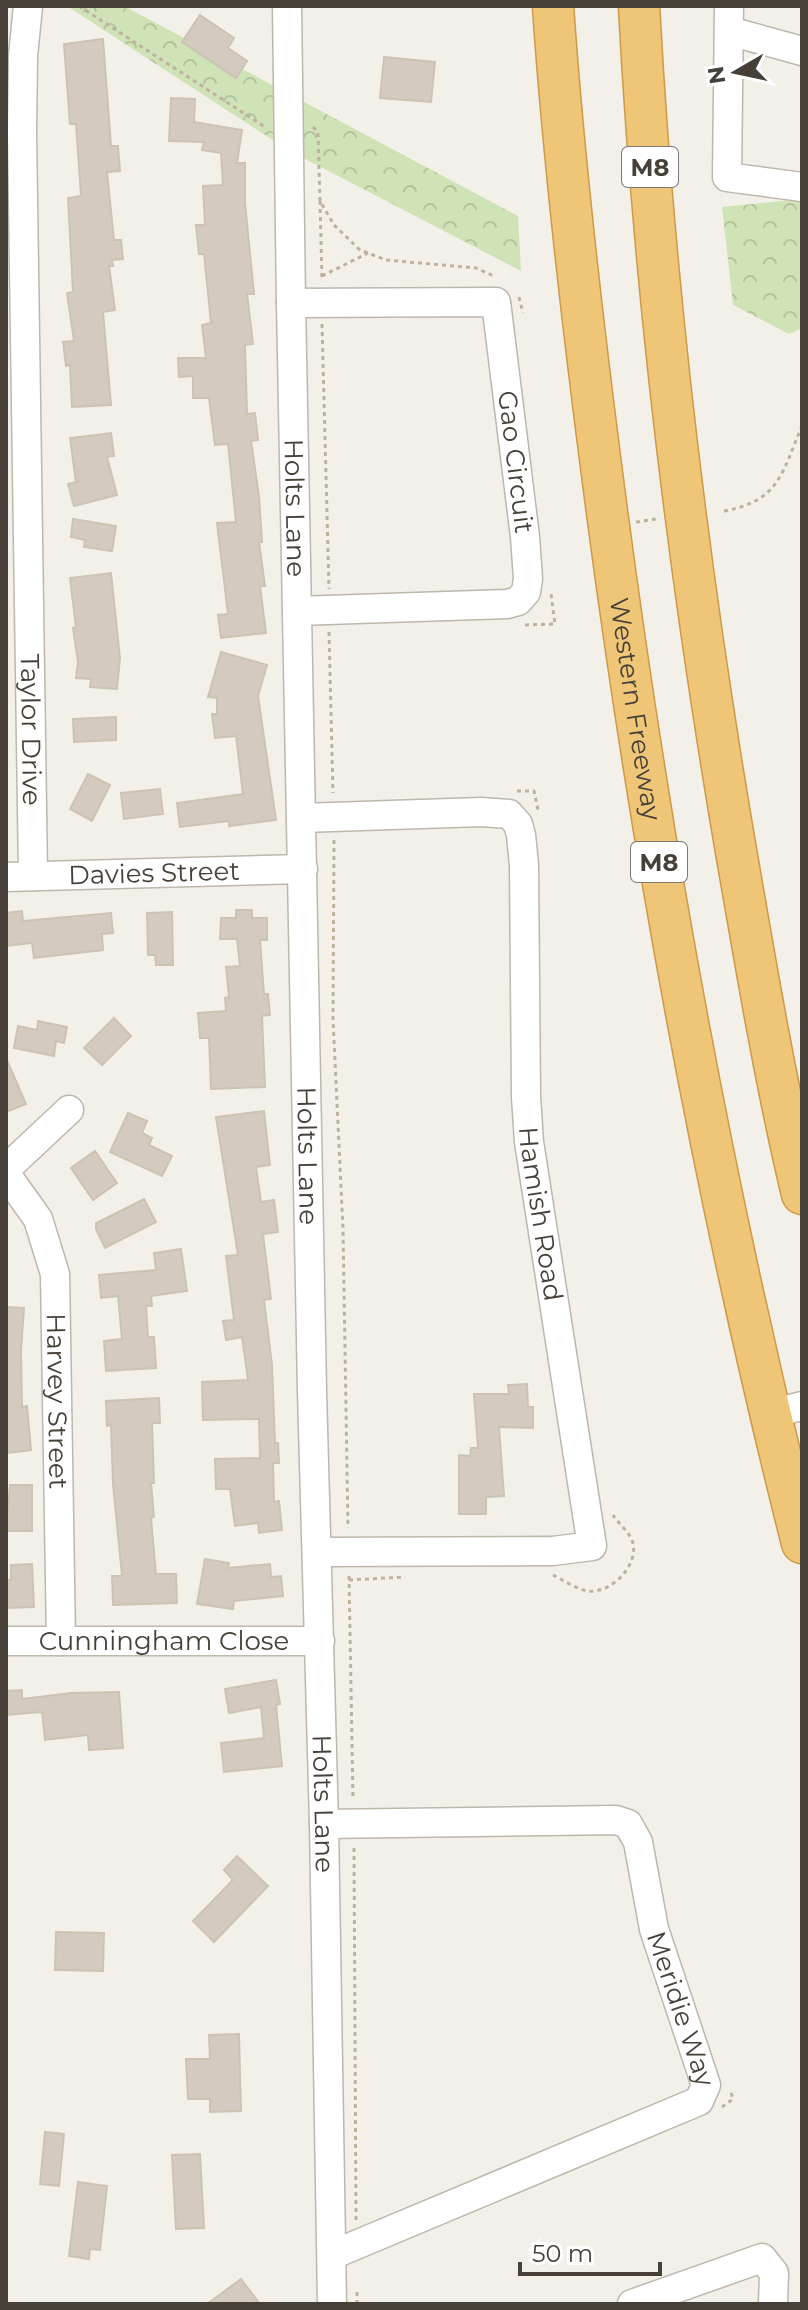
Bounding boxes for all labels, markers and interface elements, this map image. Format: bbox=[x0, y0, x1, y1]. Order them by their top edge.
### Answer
north arrow bbox=[696, 32, 776, 112]
text: N bbox=[702, 64, 731, 86]
road number: M8 bbox=[622, 147, 678, 187]
street label: Gao Circuit bbox=[491, 389, 540, 535]
street label: Holts Lane bbox=[278, 438, 312, 577]
street label: Western Freeway bbox=[603, 595, 668, 824]
street label: Taylor Drive bbox=[14, 654, 48, 806]
road number: M8 bbox=[631, 842, 687, 882]
street label: Davies Street bbox=[68, 855, 240, 891]
street label: Holts Lane bbox=[290, 1086, 325, 1225]
street label: Hamish Road bbox=[512, 1126, 570, 1303]
street label: Harvey Street bbox=[40, 1313, 75, 1490]
street label: Cunningham Close bbox=[39, 1625, 289, 1657]
street label: Holts Lane bbox=[306, 1734, 341, 1873]
street label: Meridie Way bbox=[640, 1927, 722, 2091]
scale bar bbox=[520, 2226, 660, 2276]
text: 50 m bbox=[532, 2239, 593, 2268]

